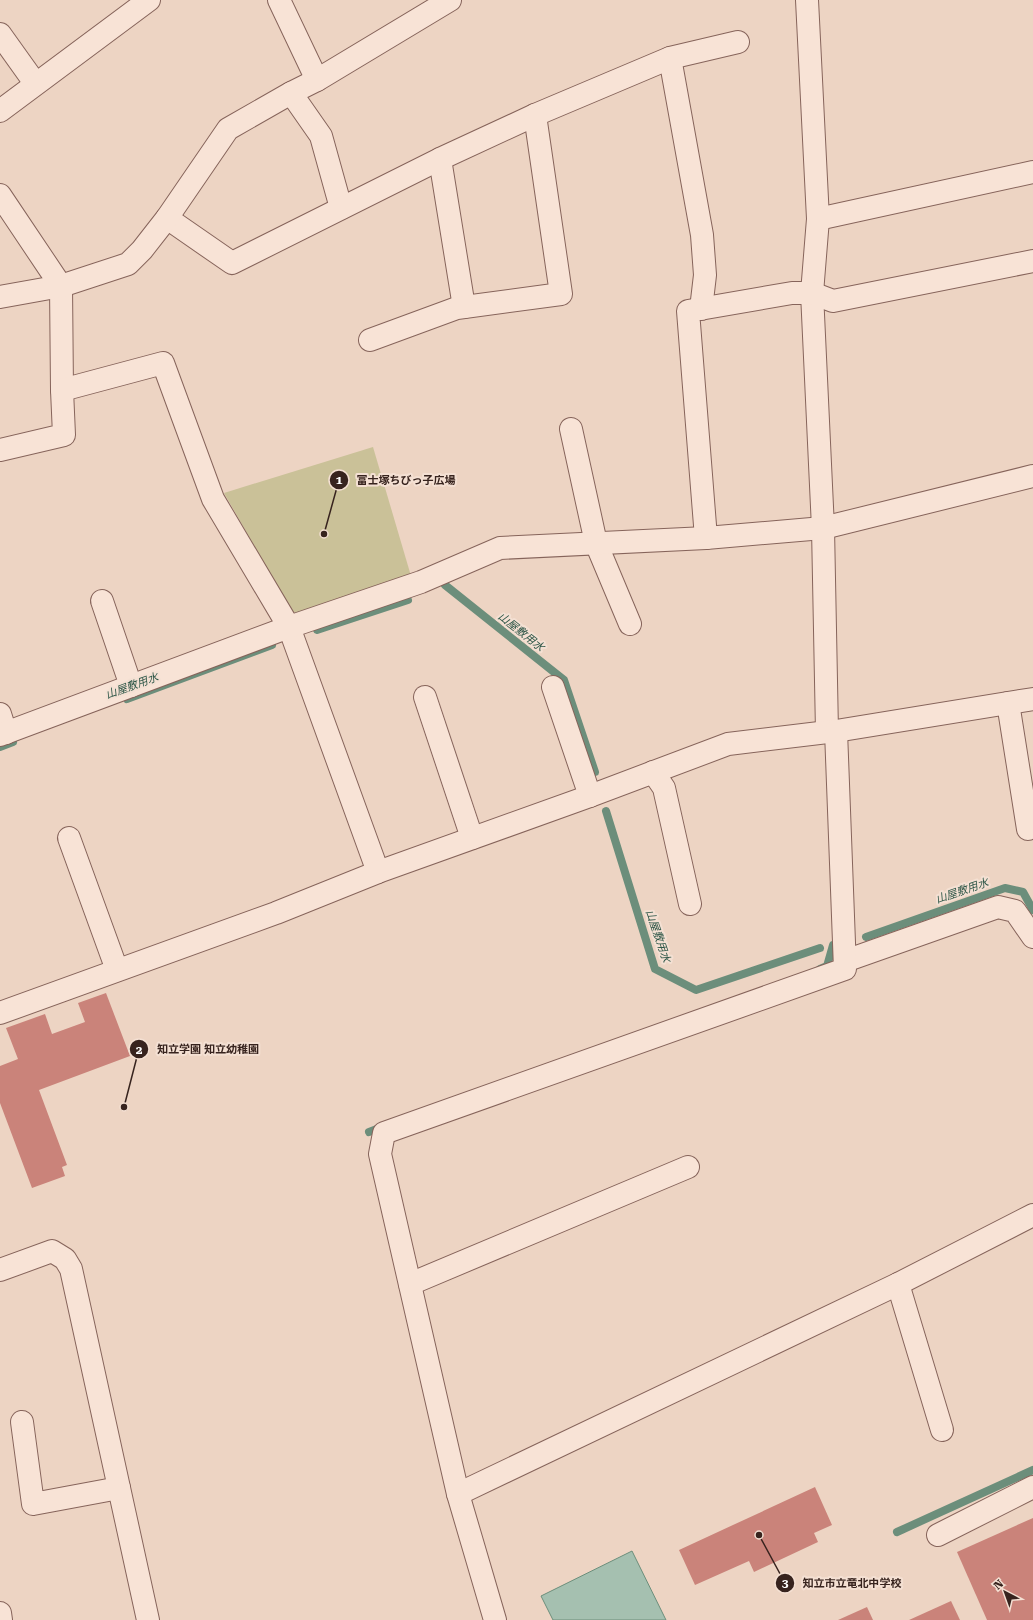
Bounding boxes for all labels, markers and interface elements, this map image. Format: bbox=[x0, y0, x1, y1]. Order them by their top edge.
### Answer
callout: 富士塚ちびっ子広場 bbox=[329, 468, 464, 491]
text: 1 bbox=[336, 473, 343, 487]
text: 富士塚ちびっ子広場 bbox=[357, 474, 456, 487]
water label: 山屋敷用水 bbox=[495, 610, 547, 655]
water label: 山屋敷用水 bbox=[104, 670, 161, 702]
water label: 山屋敷用水 bbox=[934, 876, 991, 906]
water label: 山屋敷用水 bbox=[643, 908, 673, 965]
callout: 知立学園 知立幼稚園 bbox=[129, 1038, 266, 1061]
text: 2 bbox=[136, 1043, 143, 1057]
text: 知立学園 知立幼稚園 bbox=[157, 1043, 259, 1056]
callout: 知立市立竜北中学校 bbox=[775, 1571, 910, 1594]
north arrow bbox=[985, 1572, 1025, 1612]
text: 3 bbox=[782, 1576, 789, 1590]
text: 知立市立竜北中学校 bbox=[803, 1577, 902, 1590]
text: N bbox=[991, 1577, 1007, 1593]

